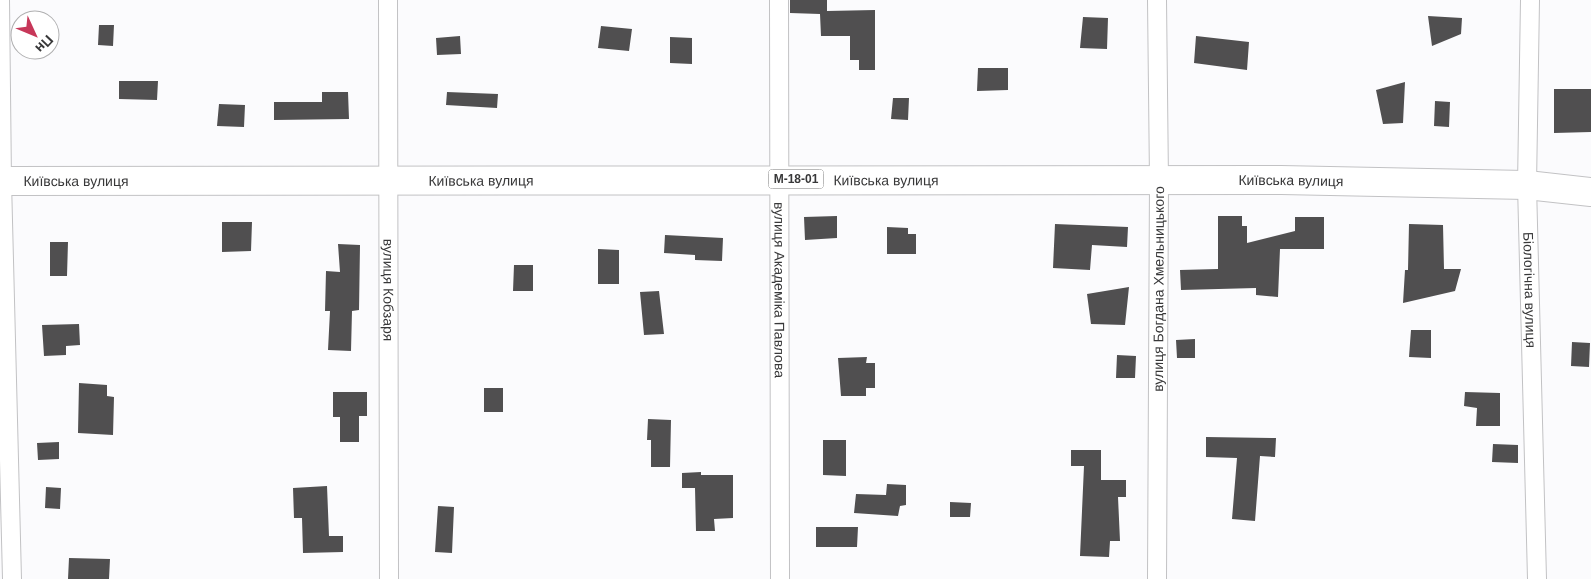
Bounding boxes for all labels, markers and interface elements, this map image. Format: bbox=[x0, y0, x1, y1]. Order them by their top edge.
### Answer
north arrow bbox=[10, 10, 60, 60]
text: Пн bbox=[32, 32, 57, 56]
road number: М-18-01 bbox=[768, 170, 824, 188]
street label: Київська вулиця bbox=[833, 172, 939, 188]
street label: Київська вулиця bbox=[1238, 172, 1344, 189]
street label: Київська вулиця bbox=[23, 173, 129, 189]
street label: Київська вулиця bbox=[428, 173, 534, 189]
street label: вулиця Богдана Хмельницького bbox=[1150, 186, 1167, 392]
street label: вулиця Академіка Павлова bbox=[771, 202, 788, 378]
street label: Біологічна вулиця bbox=[1520, 232, 1539, 348]
street label: вулиця Кобзаря bbox=[380, 239, 397, 341]

